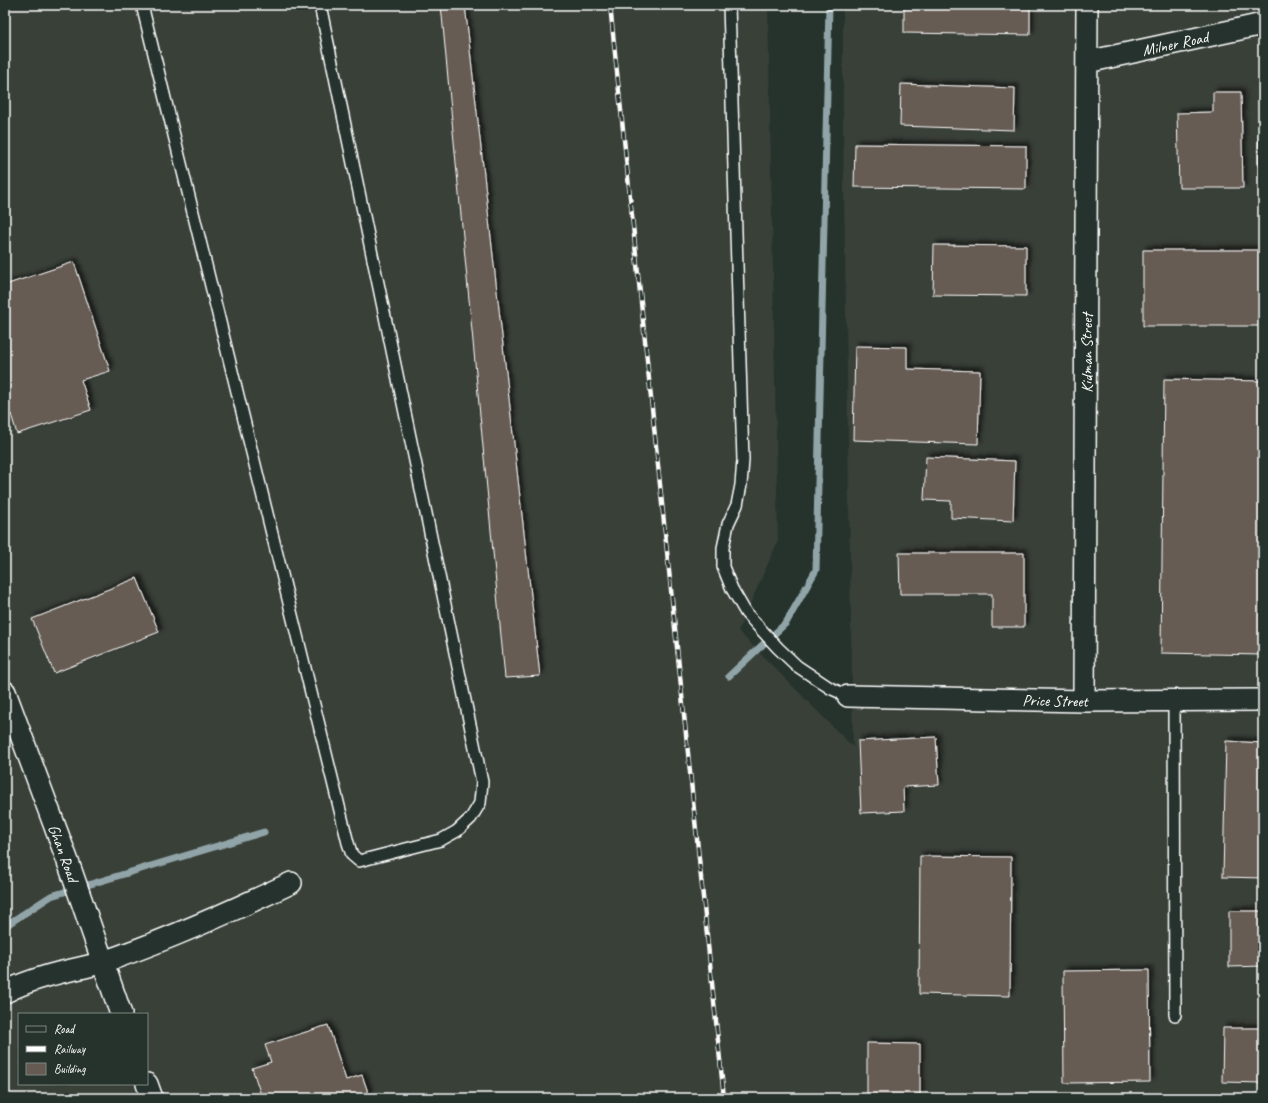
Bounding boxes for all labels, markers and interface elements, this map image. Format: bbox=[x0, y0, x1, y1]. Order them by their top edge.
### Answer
street label: Milner Road bbox=[1140, 27, 1213, 61]
street label: Kidman Street bbox=[1077, 311, 1097, 393]
street label: Price Street bbox=[1022, 690, 1090, 712]
street label: Ghan Road bbox=[43, 822, 84, 887]
legend bbox=[18, 1013, 148, 1085]
text: Road bbox=[54, 1021, 76, 1037]
text: Railway bbox=[54, 1041, 86, 1057]
text: Building bbox=[54, 1061, 86, 1077]

